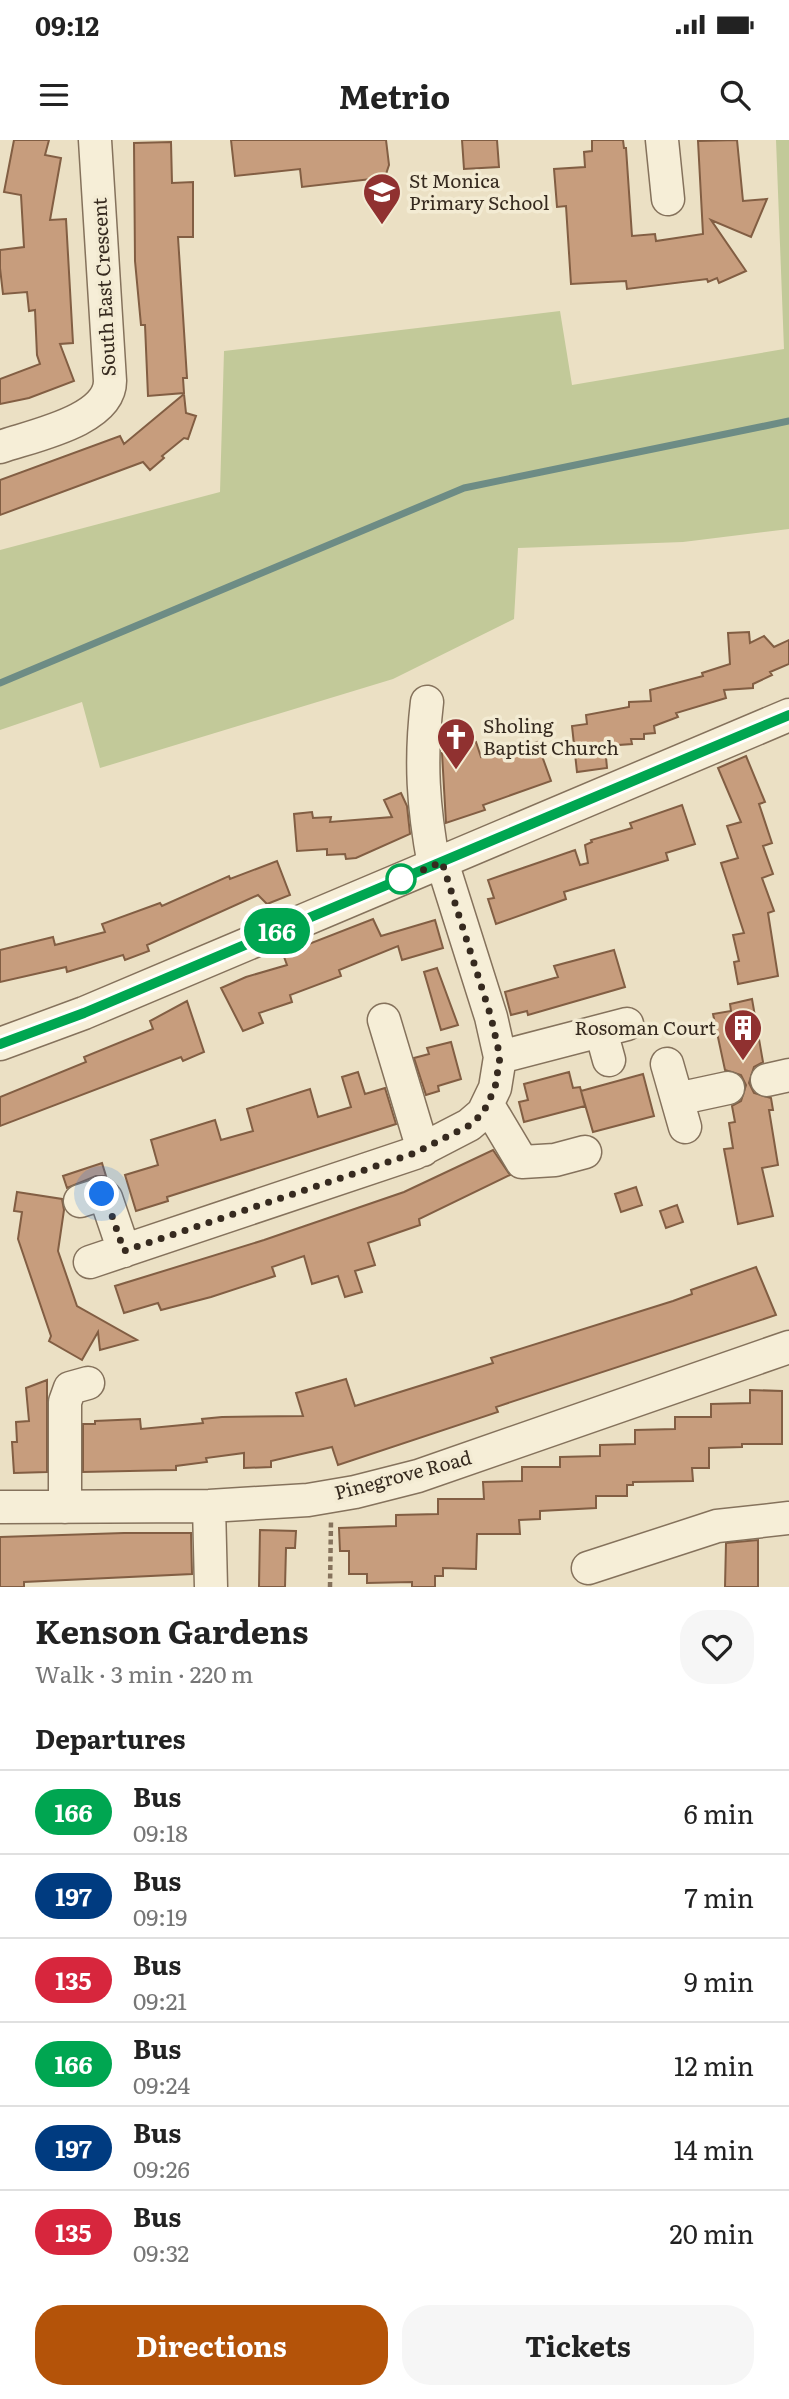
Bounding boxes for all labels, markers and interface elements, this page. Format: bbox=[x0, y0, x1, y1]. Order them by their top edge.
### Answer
text: 09:12 bbox=[35, 5, 99, 44]
text: Metrio bbox=[339, 71, 450, 119]
icon: menu bbox=[35, 76, 73, 114]
icon: search bbox=[716, 76, 754, 114]
place label: St Monica Primary School bbox=[409, 166, 550, 216]
school or university icon: St Monica Primary School bbox=[361, 171, 403, 226]
street label: South East Crescent bbox=[84, 197, 122, 377]
place label: Sholing Baptist Church bbox=[483, 711, 619, 761]
church icon: Sholing Baptist Church bbox=[435, 716, 477, 771]
unlabelled marker bbox=[386, 864, 416, 894]
line badge: 166 bbox=[237, 908, 317, 954]
text: 166 bbox=[258, 913, 296, 948]
building icon: Rosoman Court bbox=[722, 1007, 764, 1062]
place label: Rosoman Court bbox=[575, 1013, 716, 1041]
your location bbox=[84, 1176, 119, 1211]
street label: Pinegrove Road bbox=[331, 1442, 475, 1506]
text: Kenson Gardens bbox=[35, 1605, 308, 1654]
button: heart bbox=[680, 1610, 754, 1684]
text: Walk · 3 min · 220 m bbox=[35, 1656, 253, 1690]
text: Departures bbox=[35, 1718, 186, 1757]
text: Bus bbox=[133, 1776, 181, 1815]
text: 6 min bbox=[684, 1793, 754, 1832]
text: 166 bbox=[55, 1794, 92, 1829]
text: 09:18 bbox=[133, 1815, 188, 1849]
text: Bus bbox=[133, 1860, 181, 1899]
text: 7 min bbox=[685, 1877, 754, 1916]
text: 197 bbox=[55, 1878, 92, 1913]
text: 09:19 bbox=[133, 1899, 187, 1933]
text: Bus bbox=[133, 1944, 181, 1983]
text: 9 min bbox=[684, 1961, 754, 2000]
text: 135 bbox=[55, 1962, 92, 1997]
text: 09:21 bbox=[133, 1983, 187, 2017]
text: Bus bbox=[133, 2028, 181, 2067]
text: 12 min bbox=[674, 2045, 754, 2084]
text: 166 bbox=[55, 2046, 92, 2081]
text: 09:24 bbox=[133, 2067, 190, 2101]
text: Bus bbox=[133, 2112, 181, 2151]
text: 14 min bbox=[674, 2129, 754, 2168]
text: 197 bbox=[55, 2130, 92, 2165]
text: 09:26 bbox=[133, 2151, 190, 2185]
text: Bus bbox=[133, 2196, 181, 2235]
text: 20 min bbox=[669, 2213, 754, 2252]
text: 135 bbox=[55, 2214, 92, 2249]
text: 09:32 bbox=[133, 2235, 189, 2269]
button: Directions bbox=[35, 2305, 388, 2385]
button: Tickets bbox=[402, 2305, 754, 2385]

